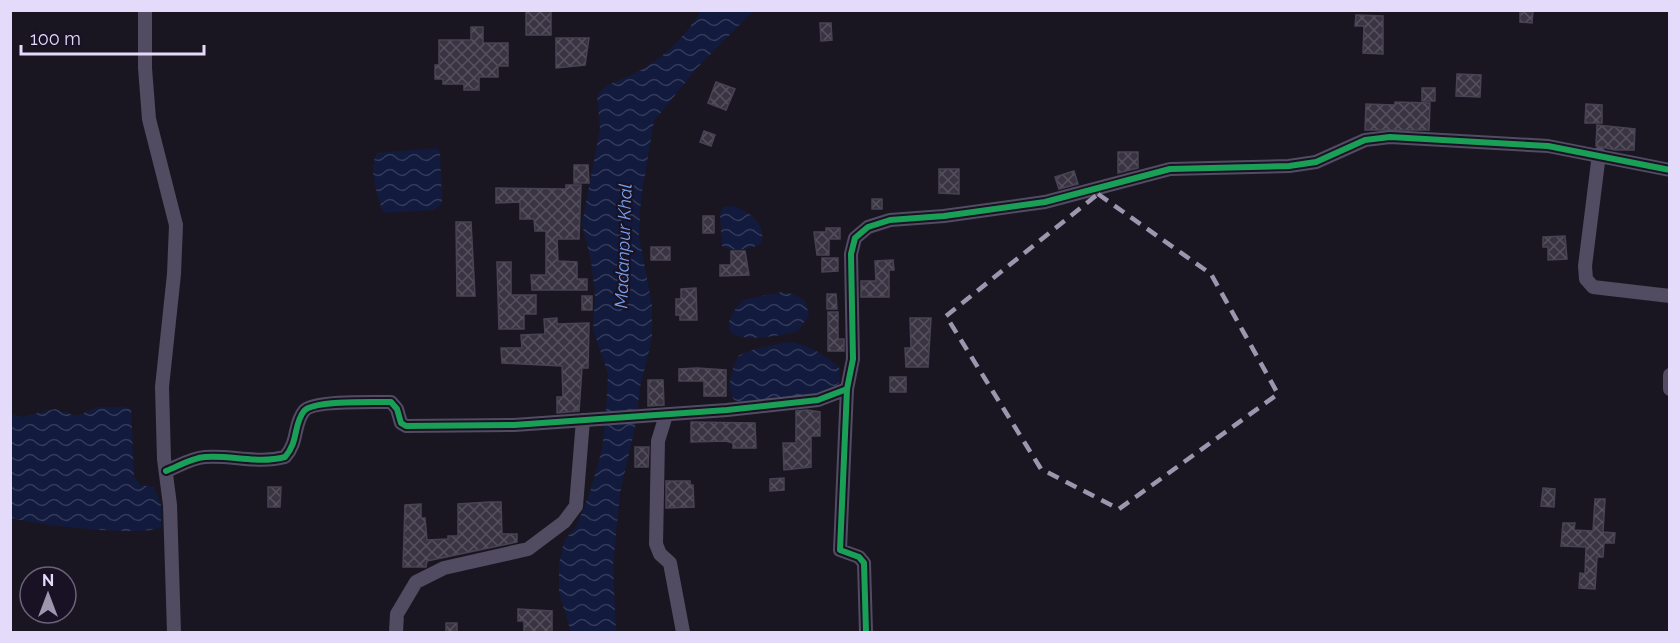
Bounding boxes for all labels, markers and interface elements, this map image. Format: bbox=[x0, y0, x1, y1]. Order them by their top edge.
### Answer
scale bar bbox=[21, 18, 204, 56]
text: 100 m bbox=[30, 28, 81, 49]
water label: Madanpur Khal bbox=[610, 183, 636, 309]
north arrow bbox=[18, 565, 78, 625]
text: N bbox=[42, 571, 54, 590]

